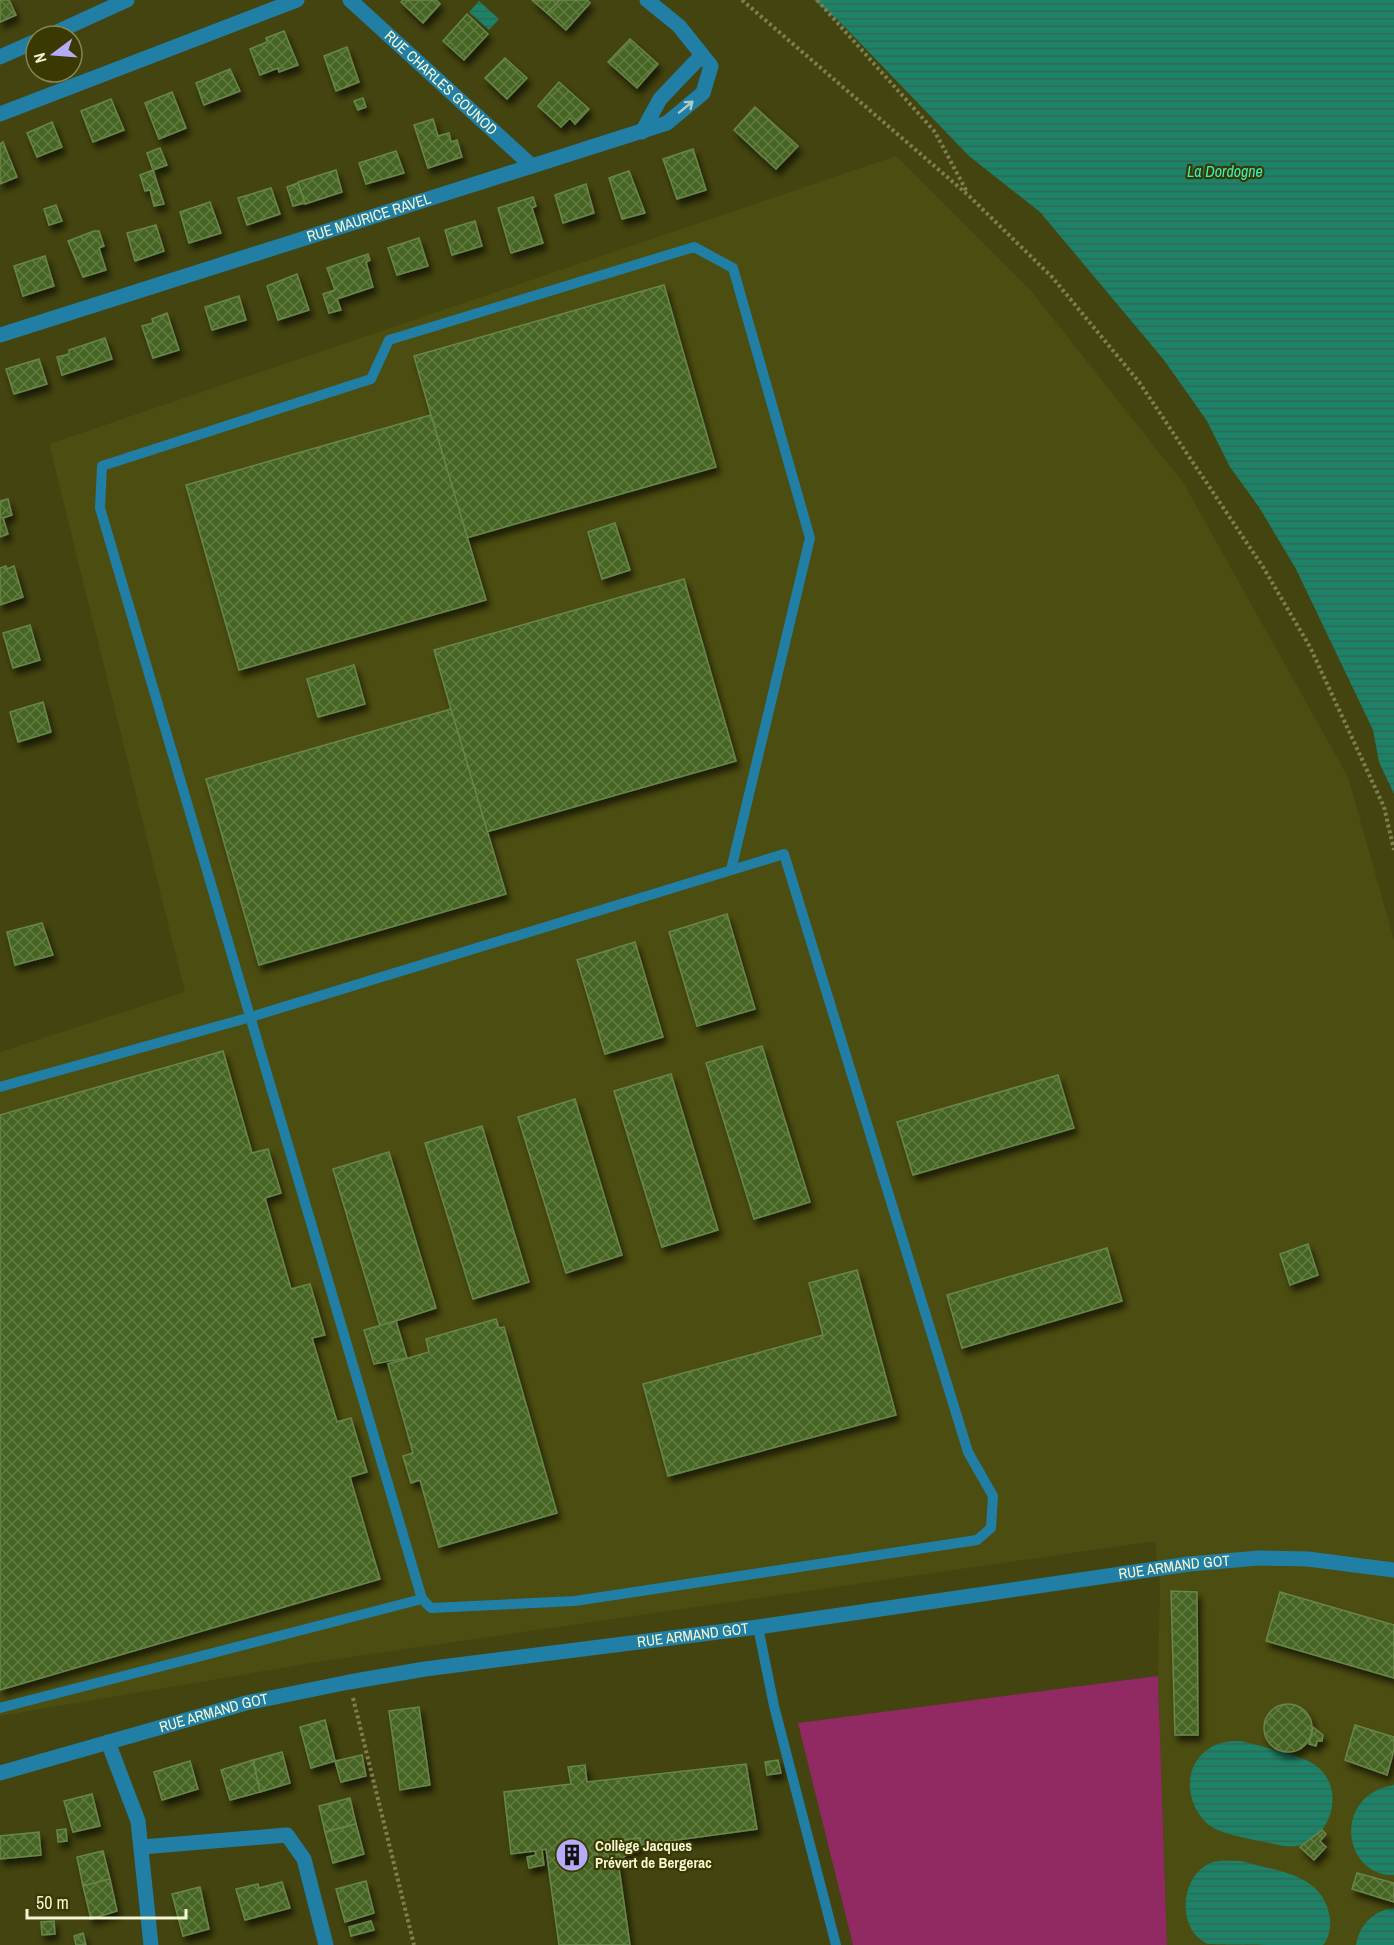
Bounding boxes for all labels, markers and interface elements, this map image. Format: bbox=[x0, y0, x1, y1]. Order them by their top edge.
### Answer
north arrow bbox=[24, 24, 84, 84]
street label: RUE CHARLES GOUNOD bbox=[380, 25, 502, 140]
text: N bbox=[28, 51, 51, 66]
one-way arrow bbox=[678, 101, 694, 114]
water label: La Dordogne bbox=[1187, 160, 1263, 182]
street label: RUE MAURICE RAVEL bbox=[304, 188, 434, 247]
street label: RUE ARMAND GOT bbox=[1117, 1550, 1231, 1584]
street label: RUE ARMAND GOT bbox=[636, 1617, 750, 1652]
street label: RUE ARMAND GOT bbox=[157, 1688, 270, 1737]
place label: Collège Jacques Prévert de Bergerac bbox=[595, 1835, 712, 1873]
building icon: Collège Jacques Prévert de Bergerac bbox=[554, 1837, 590, 1873]
scale bar bbox=[27, 1882, 186, 1920]
text: 50 m bbox=[36, 1890, 69, 1915]

